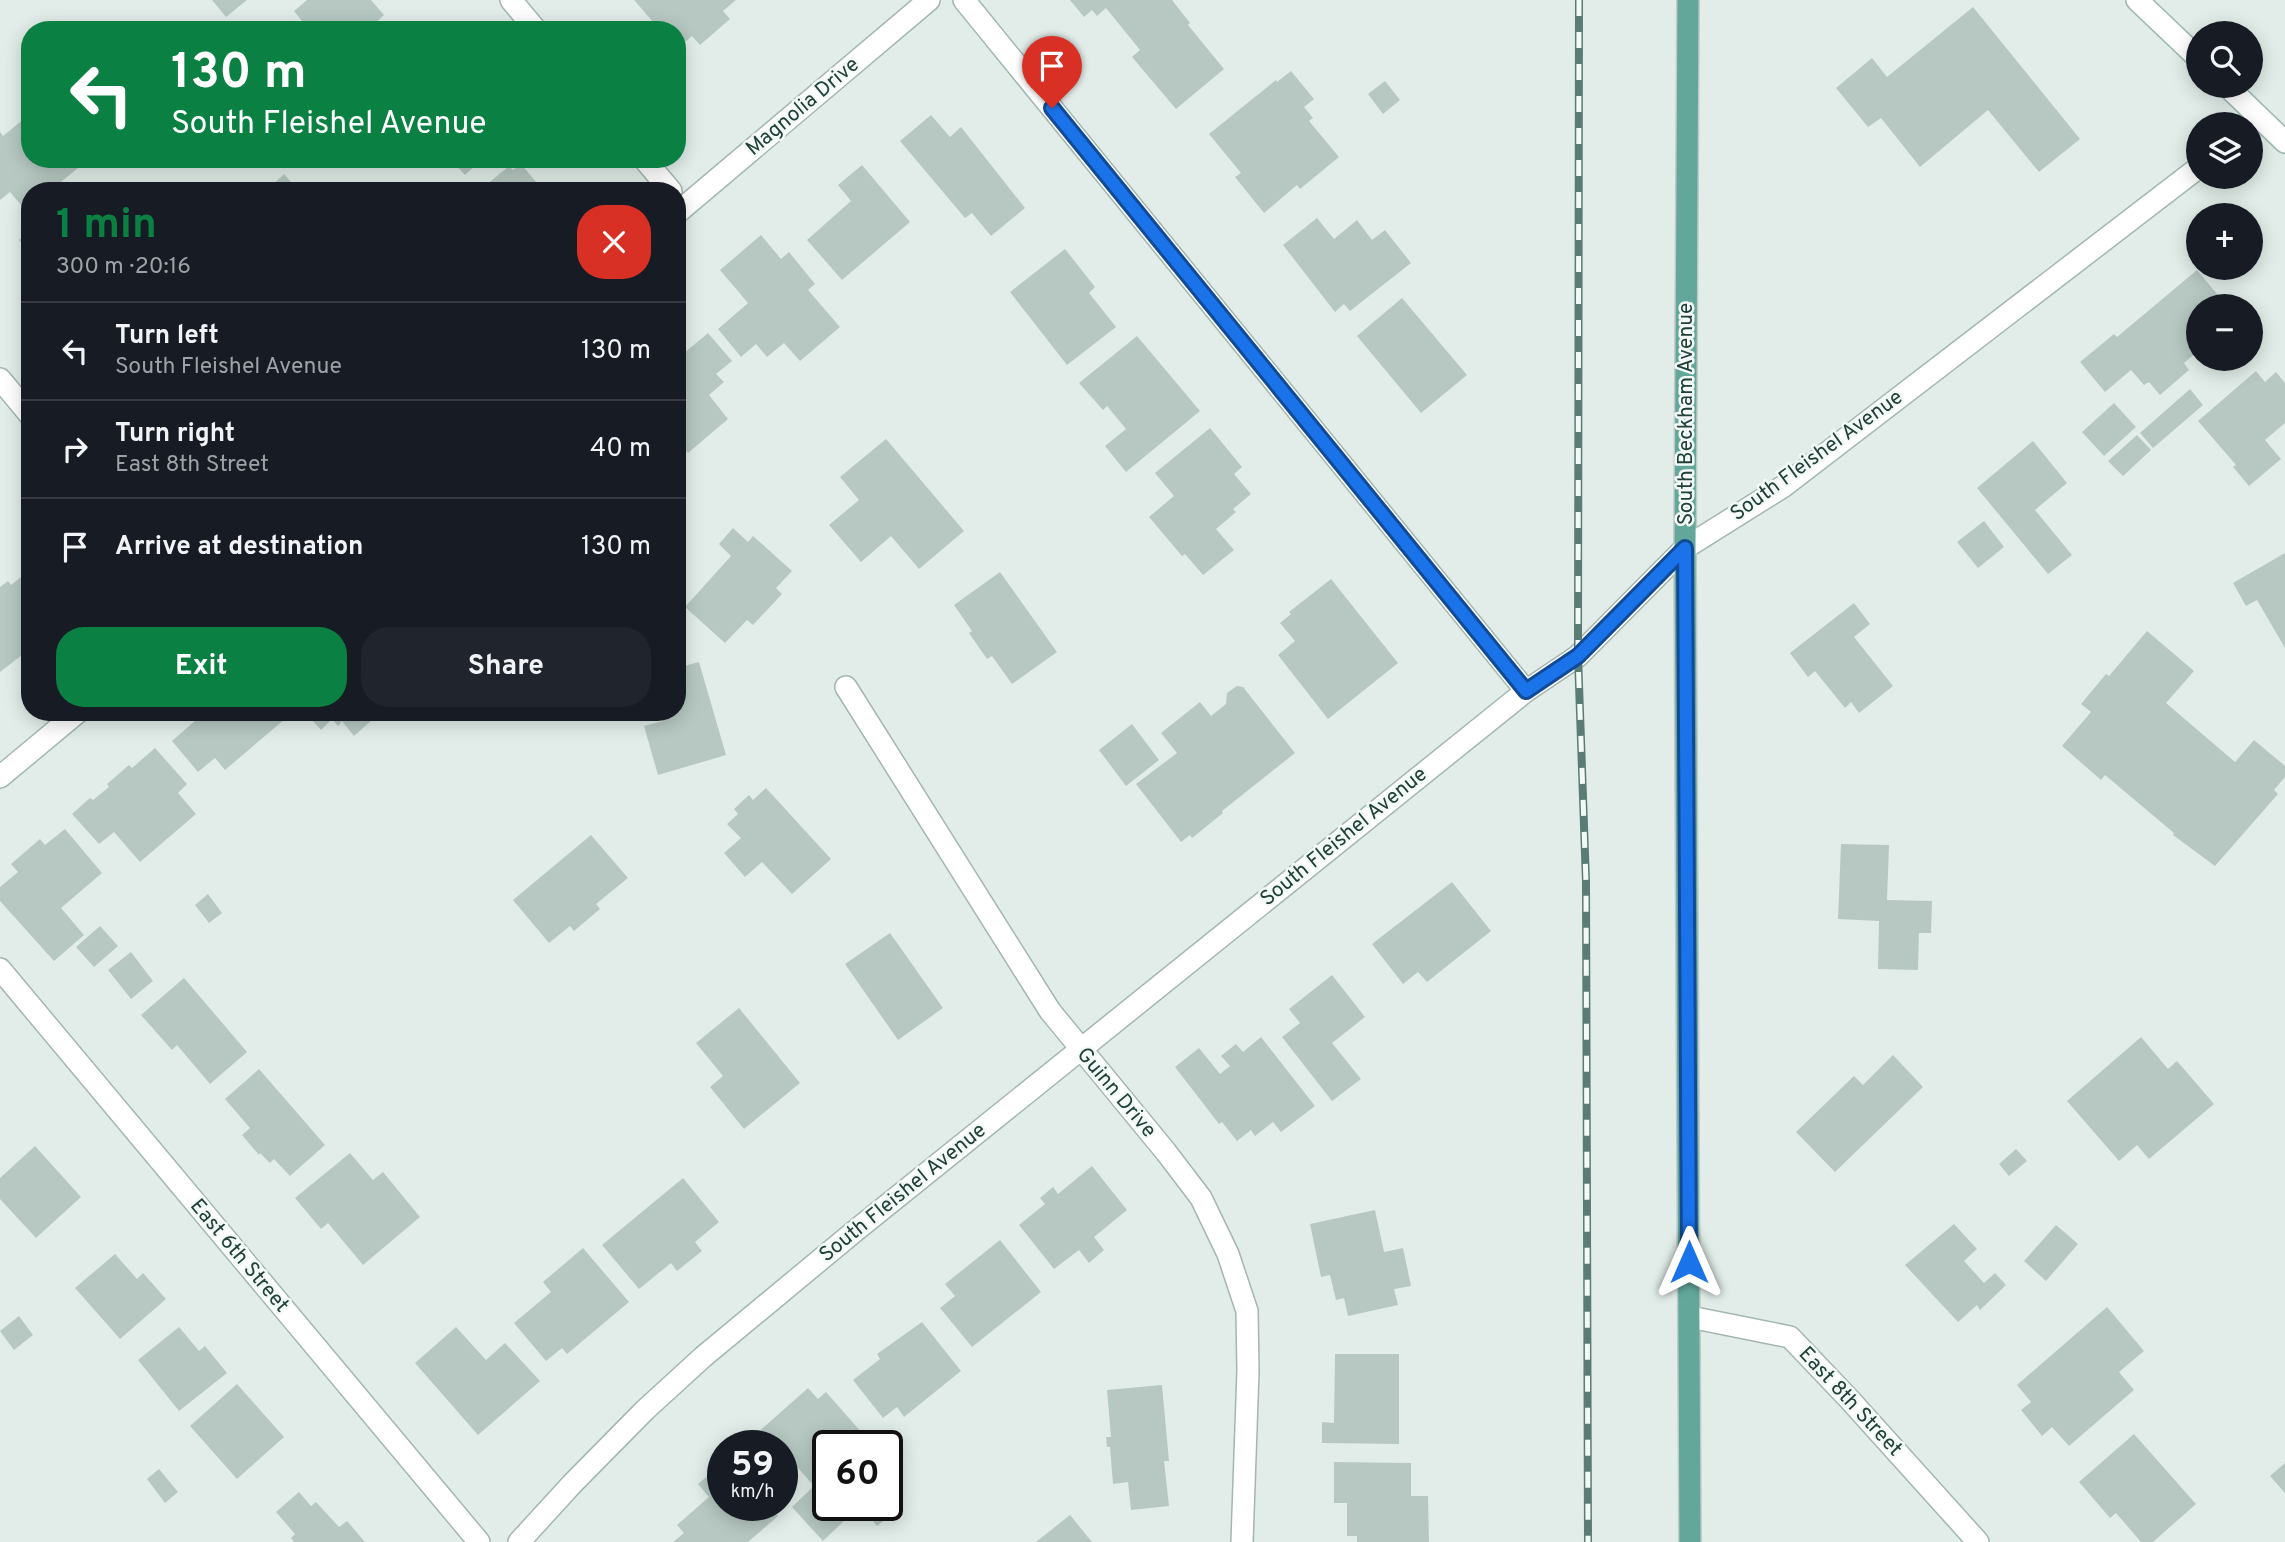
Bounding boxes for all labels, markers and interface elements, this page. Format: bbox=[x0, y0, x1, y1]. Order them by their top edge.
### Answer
map controls bbox=[2186, 21, 2263, 371]
button: search bbox=[2186, 21, 2263, 98]
pin bbox=[1022, 36, 1082, 108]
text: 130 m bbox=[171, 44, 307, 106]
icon: arrive bbox=[1033, 47, 1071, 85]
icon: left bbox=[56, 49, 147, 140]
street label: Magnolia Drive bbox=[741, 52, 865, 162]
text: South Fleishel Avenue bbox=[171, 105, 487, 145]
button: layers bbox=[2186, 112, 2263, 189]
text: 1 min bbox=[56, 200, 157, 253]
button: + bbox=[2186, 203, 2263, 280]
button: close bbox=[577, 205, 651, 279]
text: 300 m · 20:16 bbox=[56, 253, 191, 282]
button: − bbox=[2186, 294, 2263, 371]
street label: South Beckham Avenue bbox=[1673, 303, 1700, 525]
text: Turn left bbox=[115, 320, 219, 353]
icon: left bbox=[56, 332, 94, 370]
text: 130 m bbox=[581, 335, 651, 368]
text: South Fleishel Avenue bbox=[115, 353, 342, 382]
street label: South Fleishel Avenue bbox=[1725, 384, 1909, 528]
text: Turn right bbox=[115, 418, 235, 451]
icon: right bbox=[56, 430, 94, 468]
text: 40 m bbox=[590, 433, 651, 466]
text: East 8th Street bbox=[115, 451, 269, 480]
icon: arrive bbox=[56, 528, 94, 566]
text: Arrive at destination bbox=[115, 531, 363, 564]
text: 130 m bbox=[581, 531, 651, 564]
button: Exit bbox=[56, 627, 347, 707]
button: Share bbox=[361, 627, 651, 707]
street label: South Fleishel Avenue bbox=[1255, 761, 1433, 913]
street label: Guinn Drive bbox=[1070, 1042, 1162, 1144]
street label: South Fleishel Avenue bbox=[814, 1117, 992, 1269]
street label: East 6th Street bbox=[183, 1193, 295, 1319]
position arrow bbox=[1652, 1225, 1726, 1299]
street label: East 8th Street bbox=[1792, 1341, 1908, 1463]
speed limit sign: 60 bbox=[812, 1430, 903, 1521]
text: 59 bbox=[731, 1444, 774, 1488]
text: km/h bbox=[731, 1481, 774, 1504]

